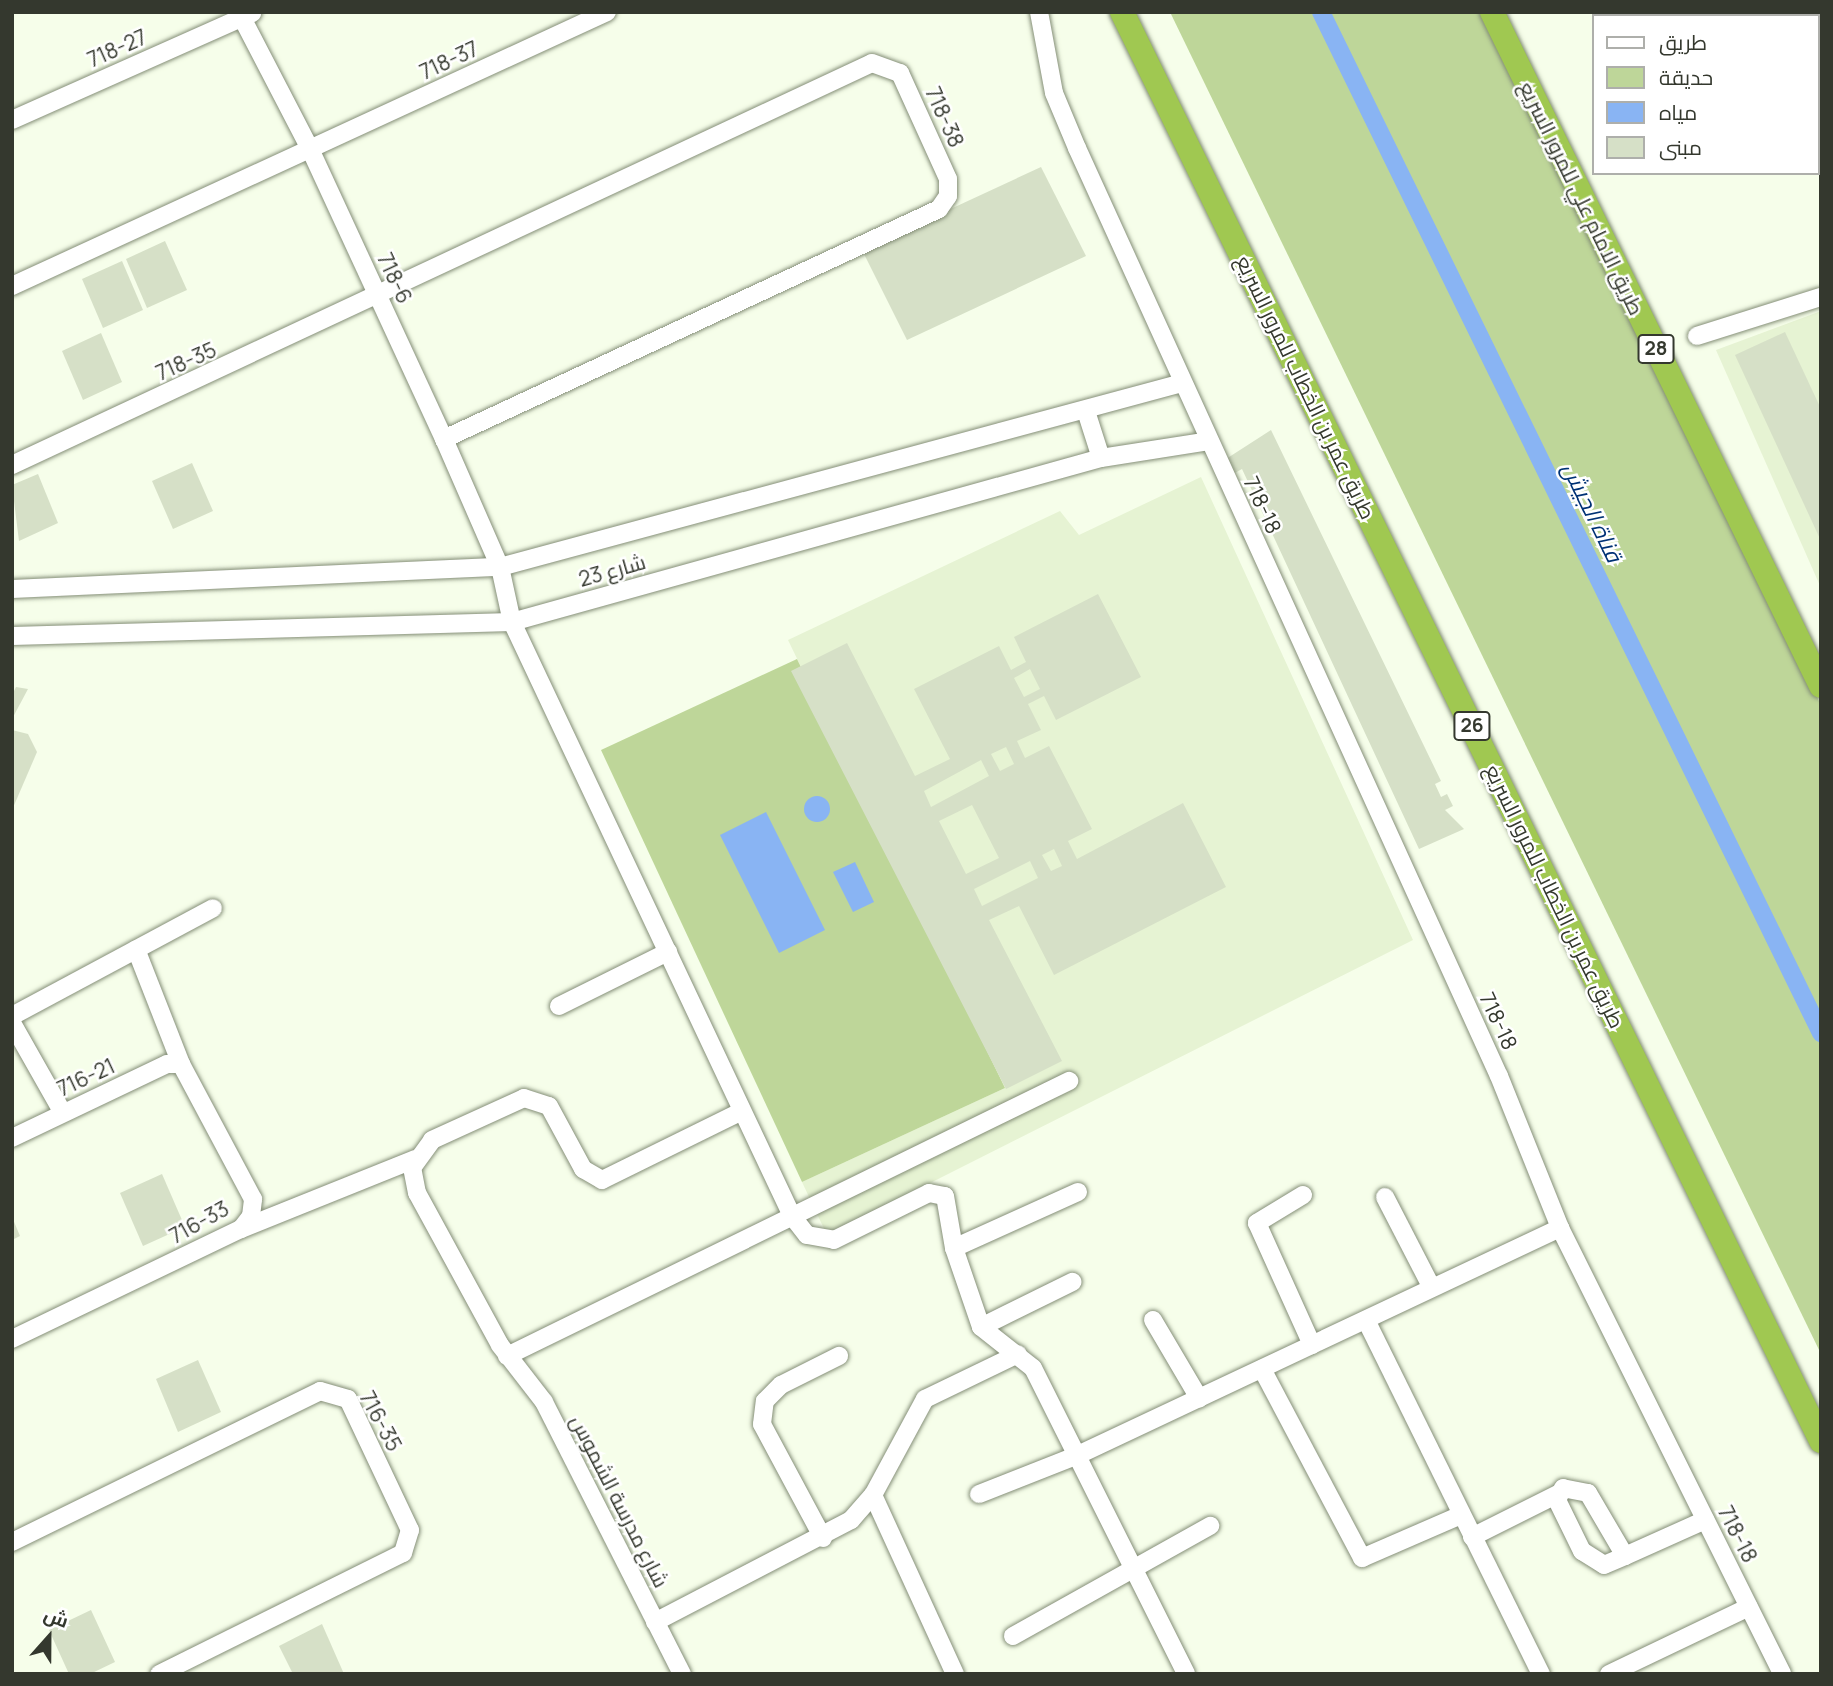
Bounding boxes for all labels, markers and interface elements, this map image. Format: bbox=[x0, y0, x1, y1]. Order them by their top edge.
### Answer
legend bbox=[1591, 14, 1819, 175]
street label: 718-27 bbox=[83, 24, 151, 72]
text: طريق bbox=[1659, 28, 1707, 56]
street label: 718-37 bbox=[416, 36, 482, 84]
text: حديقة bbox=[1659, 63, 1713, 91]
street label: طريق الامام علي للمرور السريع bbox=[1514, 77, 1650, 319]
street label: 718-38 bbox=[921, 83, 969, 151]
text: مياه bbox=[1659, 98, 1697, 126]
text: مبنى bbox=[1659, 133, 1702, 161]
street label: 718-6 bbox=[372, 249, 418, 307]
street label: طريق عمر بن الخطاب للمرور السريع bbox=[1231, 251, 1381, 523]
road number: 28 bbox=[1637, 334, 1675, 364]
street label: 718-35 bbox=[152, 337, 220, 385]
water label: قناة الجيش bbox=[1557, 458, 1629, 566]
street label: 718-18 bbox=[1239, 472, 1287, 538]
street label: شارع 23 bbox=[576, 548, 648, 592]
road number: 26 bbox=[1453, 710, 1491, 741]
street label: طريق عمر بن الخطاب للمرور السريع bbox=[1480, 760, 1630, 1032]
street label: 718-18 bbox=[1475, 988, 1523, 1054]
street label: 716-21 bbox=[53, 1053, 119, 1101]
street label: 716-33 bbox=[165, 1196, 233, 1248]
street label: 716-35 bbox=[355, 1387, 407, 1455]
street label: شارع مدرسة الشموس bbox=[566, 1411, 674, 1591]
street label: 718-18 bbox=[1713, 1501, 1763, 1567]
text: ش bbox=[40, 1601, 73, 1634]
north arrow bbox=[14, 1602, 84, 1672]

